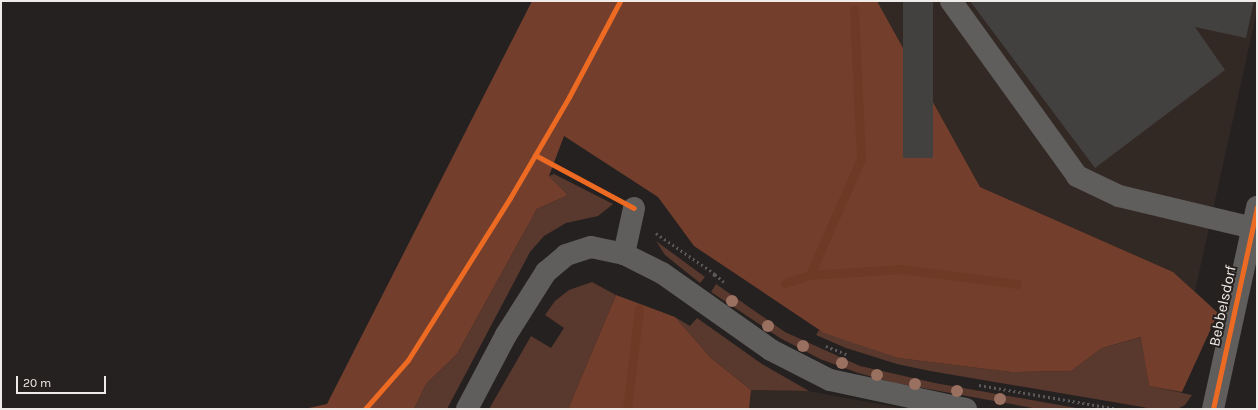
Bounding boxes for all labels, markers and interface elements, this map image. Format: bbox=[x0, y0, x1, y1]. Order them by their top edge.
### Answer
street label: Bebbelsdorf bbox=[1206, 264, 1240, 348]
scale bar bbox=[18, 368, 108, 394]
text: 20 m bbox=[23, 376, 51, 390]

